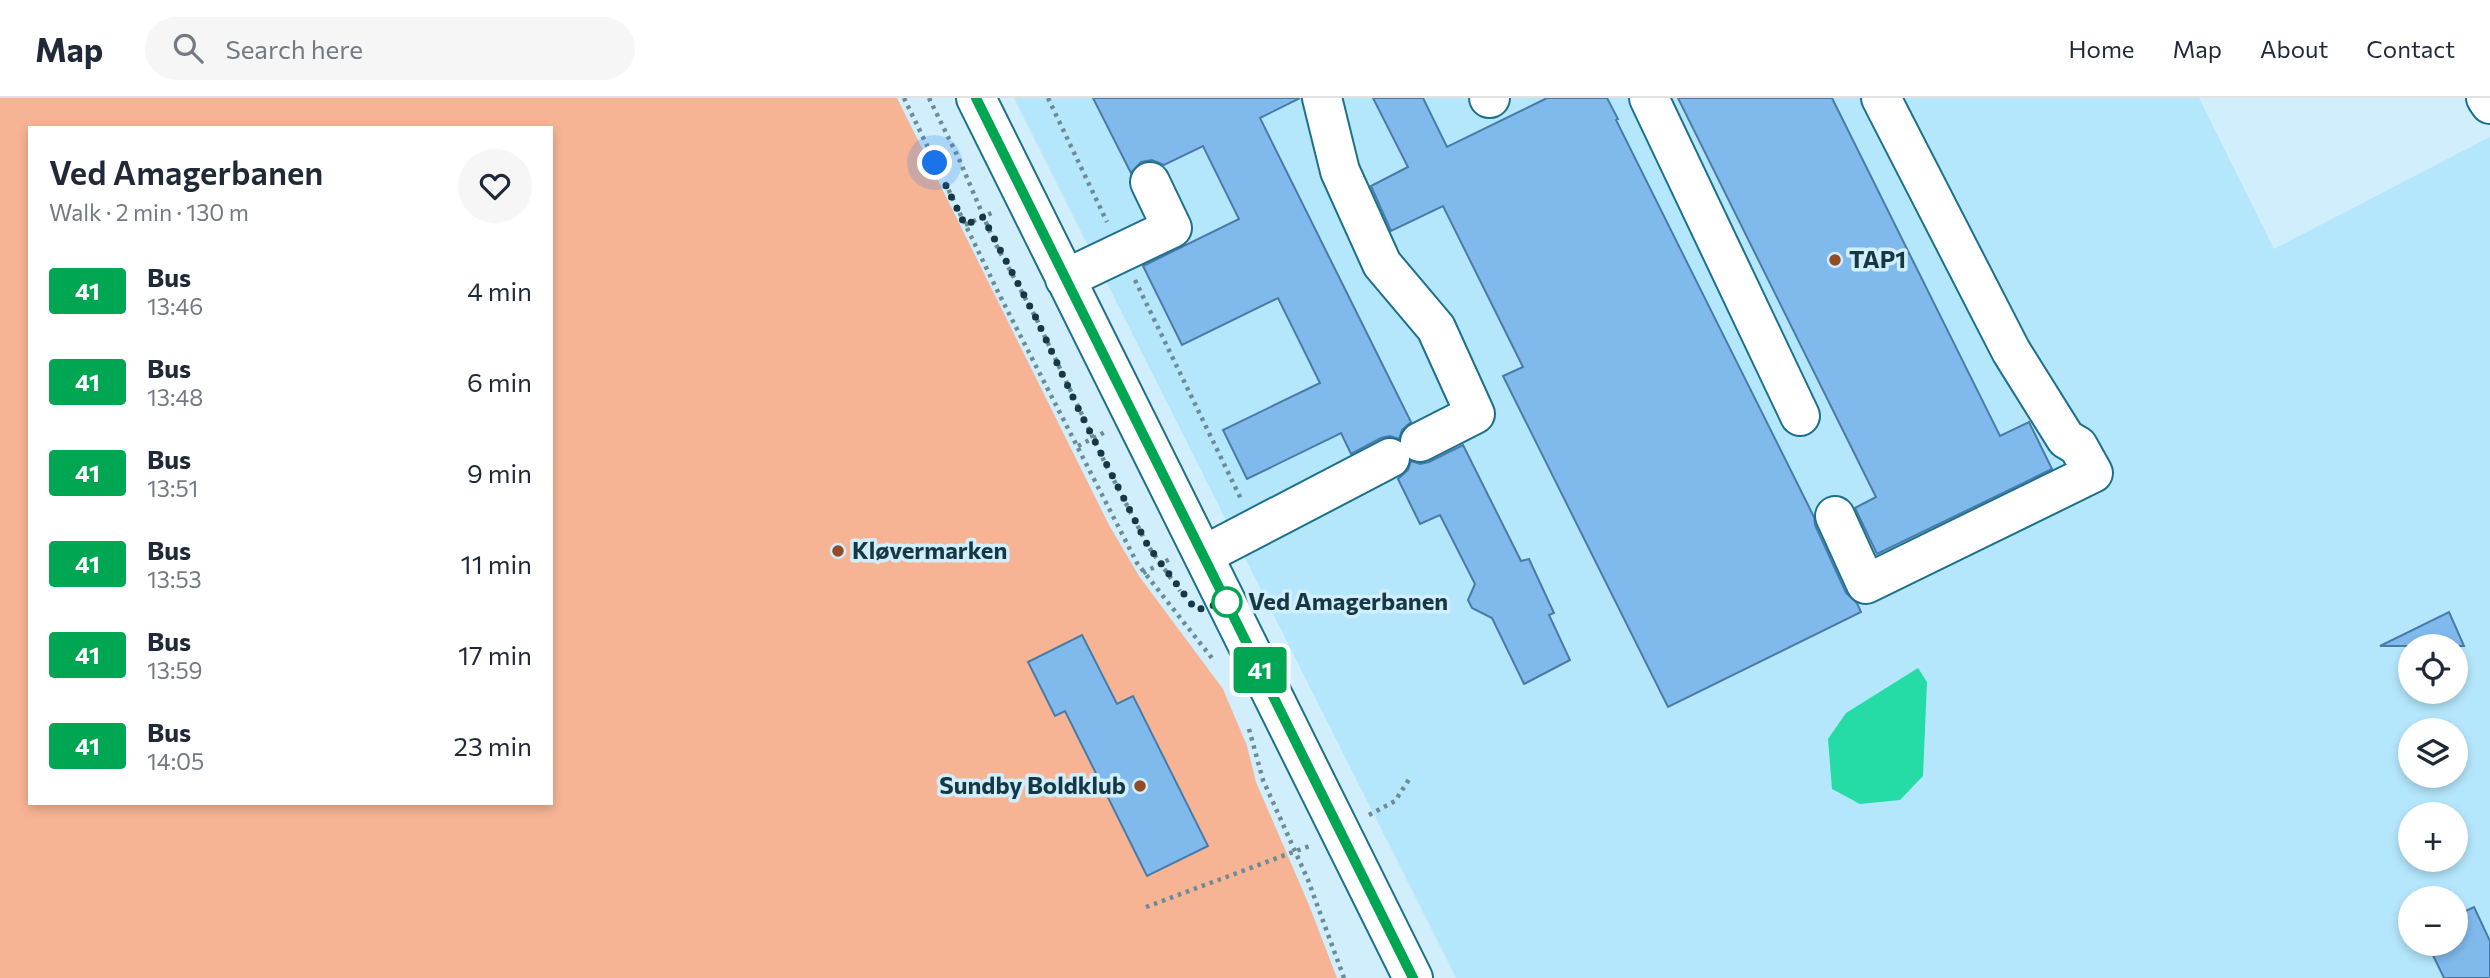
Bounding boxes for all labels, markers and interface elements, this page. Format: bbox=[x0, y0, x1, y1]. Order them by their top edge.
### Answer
search box bbox=[145, 17, 635, 80]
text: Map bbox=[35, 28, 103, 69]
icon: search bbox=[169, 29, 207, 67]
text: Search here bbox=[225, 33, 363, 64]
text: Home bbox=[2069, 34, 2135, 63]
text: Map bbox=[2173, 34, 2222, 63]
text: About bbox=[2260, 34, 2328, 63]
text: Contact bbox=[2366, 34, 2455, 63]
your location bbox=[917, 145, 952, 180]
button: heart bbox=[458, 149, 532, 223]
text: Ved Amagerbanen bbox=[49, 151, 323, 192]
text: Walk · 2 min · 130 m bbox=[49, 198, 249, 226]
place label: TAP1 bbox=[1849, 244, 1906, 273]
marker: TAP1 bbox=[1827, 252, 1843, 268]
text: Bus bbox=[147, 261, 191, 292]
text: 4 min bbox=[467, 275, 532, 306]
text: 41 bbox=[75, 276, 100, 305]
text: 13:46 bbox=[147, 292, 203, 320]
text: Bus bbox=[147, 352, 191, 383]
text: 6 min bbox=[467, 366, 532, 397]
text: 41 bbox=[75, 367, 100, 396]
text: 13:48 bbox=[147, 383, 203, 411]
text: Bus bbox=[147, 443, 191, 474]
text: 9 min bbox=[467, 457, 532, 488]
text: 41 bbox=[75, 458, 100, 487]
text: 13:51 bbox=[147, 474, 198, 502]
text: Bus bbox=[147, 534, 191, 565]
place label: Kløvermarken bbox=[852, 535, 1007, 564]
marker: Kløvermarken bbox=[830, 543, 846, 559]
text: 11 min bbox=[461, 548, 532, 579]
text: 41 bbox=[75, 549, 100, 578]
text: 13:53 bbox=[147, 565, 202, 593]
place label: Ved Amagerbanen bbox=[1248, 586, 1448, 615]
marker: Ved Amagerbanen bbox=[1212, 587, 1242, 617]
text: Bus bbox=[147, 625, 191, 656]
map controls bbox=[2398, 634, 2468, 956]
button: locate bbox=[2398, 634, 2468, 704]
text: 17 min bbox=[458, 639, 532, 670]
text: 41 bbox=[75, 640, 100, 669]
line badge: 41 bbox=[1228, 647, 1292, 693]
text: 41 bbox=[1248, 655, 1272, 684]
text: 13:59 bbox=[147, 656, 203, 684]
text: Bus bbox=[147, 716, 191, 747]
button: layers bbox=[2398, 718, 2468, 788]
text: 23 min bbox=[454, 730, 532, 761]
text: 41 bbox=[75, 731, 100, 760]
text: 14:05 bbox=[147, 747, 204, 775]
place label: Sundby Boldklub bbox=[939, 770, 1126, 799]
marker: Sundby Boldklub bbox=[1132, 778, 1148, 794]
button: + bbox=[2398, 802, 2468, 872]
button: − bbox=[2398, 886, 2468, 956]

